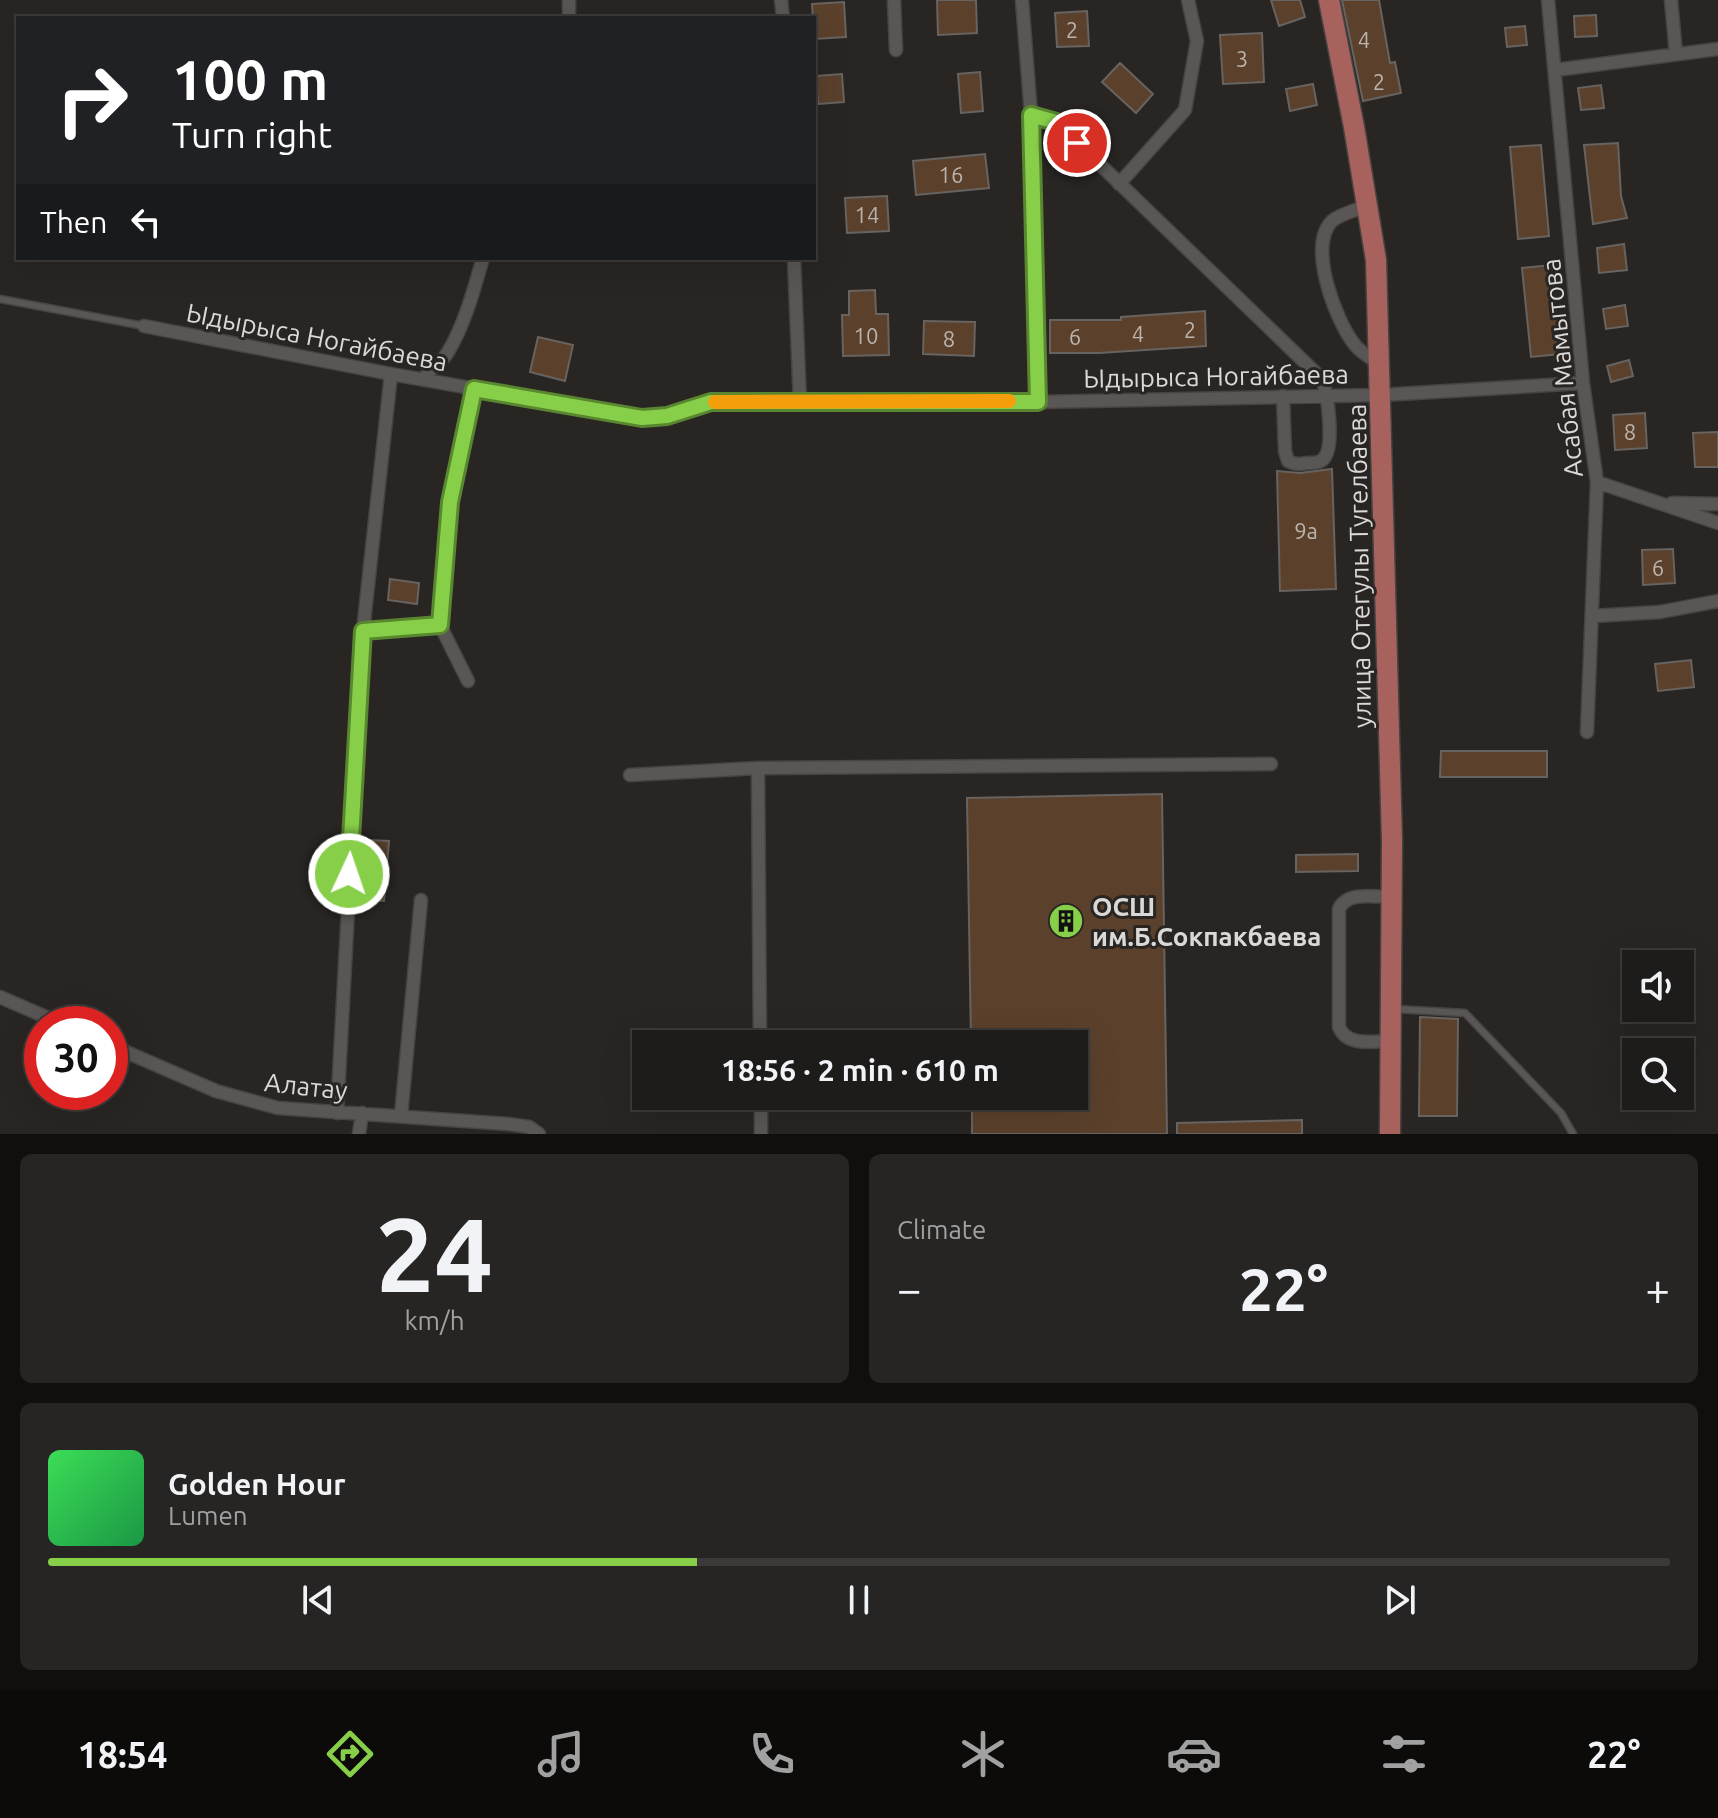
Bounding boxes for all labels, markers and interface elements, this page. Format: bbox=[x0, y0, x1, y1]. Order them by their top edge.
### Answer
house number: 2 bbox=[1066, 17, 1078, 42]
house number: 4 bbox=[1358, 27, 1370, 52]
house number: 3 bbox=[1236, 46, 1248, 71]
icon: right bbox=[40, 48, 144, 152]
text: 100 m bbox=[172, 48, 328, 111]
house number: 2 bbox=[1373, 69, 1385, 94]
pin bbox=[1043, 109, 1111, 177]
text: Turn right bbox=[172, 114, 332, 155]
icon: arrive bbox=[1055, 121, 1099, 165]
house number: 16 bbox=[939, 162, 963, 187]
icon: left bbox=[124, 200, 168, 244]
house number: 14 bbox=[855, 202, 879, 227]
text: Then bbox=[40, 205, 108, 239]
street label: Асабая Мамытова bbox=[1536, 257, 1588, 479]
street label: Ыдырыса Ногайбаева bbox=[184, 297, 450, 377]
house number: 2 bbox=[1184, 317, 1196, 342]
house number: 4 bbox=[1132, 321, 1144, 346]
house number: 10 bbox=[854, 323, 878, 348]
house number: 6 bbox=[1069, 324, 1081, 349]
house number: 8 bbox=[943, 326, 955, 351]
street label: Ыдырыса Ногайбаева bbox=[1083, 359, 1349, 393]
street label: улица Отегулы Тугелбаева bbox=[1342, 404, 1376, 728]
house number: 8 bbox=[1624, 419, 1636, 444]
house number: 9а bbox=[1294, 518, 1318, 543]
house number: 6 bbox=[1652, 555, 1664, 580]
position arrow bbox=[307, 832, 391, 916]
place label: ОСШ им.Б.Сокпакбаева bbox=[1092, 892, 1321, 951]
building icon: ОСШ им.Б.Сокпакбаева bbox=[1047, 902, 1085, 940]
map controls bbox=[1622, 950, 1694, 1110]
button: sound bbox=[1622, 950, 1694, 1022]
speed limit sign: 30 bbox=[24, 1006, 128, 1110]
button: search bbox=[1622, 1038, 1694, 1110]
text: 18:56 · 2 min · 610 m bbox=[721, 1053, 999, 1087]
street label: Алатау bbox=[263, 1067, 349, 1105]
text: 24 bbox=[376, 1195, 493, 1312]
text: Climate bbox=[897, 1215, 986, 1244]
text: 22° bbox=[1239, 1255, 1328, 1322]
text: − bbox=[897, 1264, 922, 1313]
text: + bbox=[1645, 1264, 1670, 1313]
text: km/h bbox=[404, 1306, 465, 1335]
text: Golden Hour bbox=[168, 1467, 346, 1501]
text: Lumen bbox=[168, 1501, 248, 1530]
icon: previous bbox=[296, 1578, 340, 1622]
icon: pause bbox=[837, 1578, 881, 1622]
icon: next bbox=[1378, 1578, 1422, 1622]
icon: directions bbox=[322, 1726, 378, 1782]
icon: music bbox=[533, 1726, 589, 1782]
icon: phone bbox=[744, 1726, 800, 1782]
icon: climate bbox=[955, 1726, 1011, 1782]
icon: car bbox=[1166, 1726, 1222, 1782]
icon: filters bbox=[1376, 1726, 1432, 1782]
text: 18:54 bbox=[77, 1734, 167, 1775]
text: 22° bbox=[1587, 1734, 1641, 1775]

